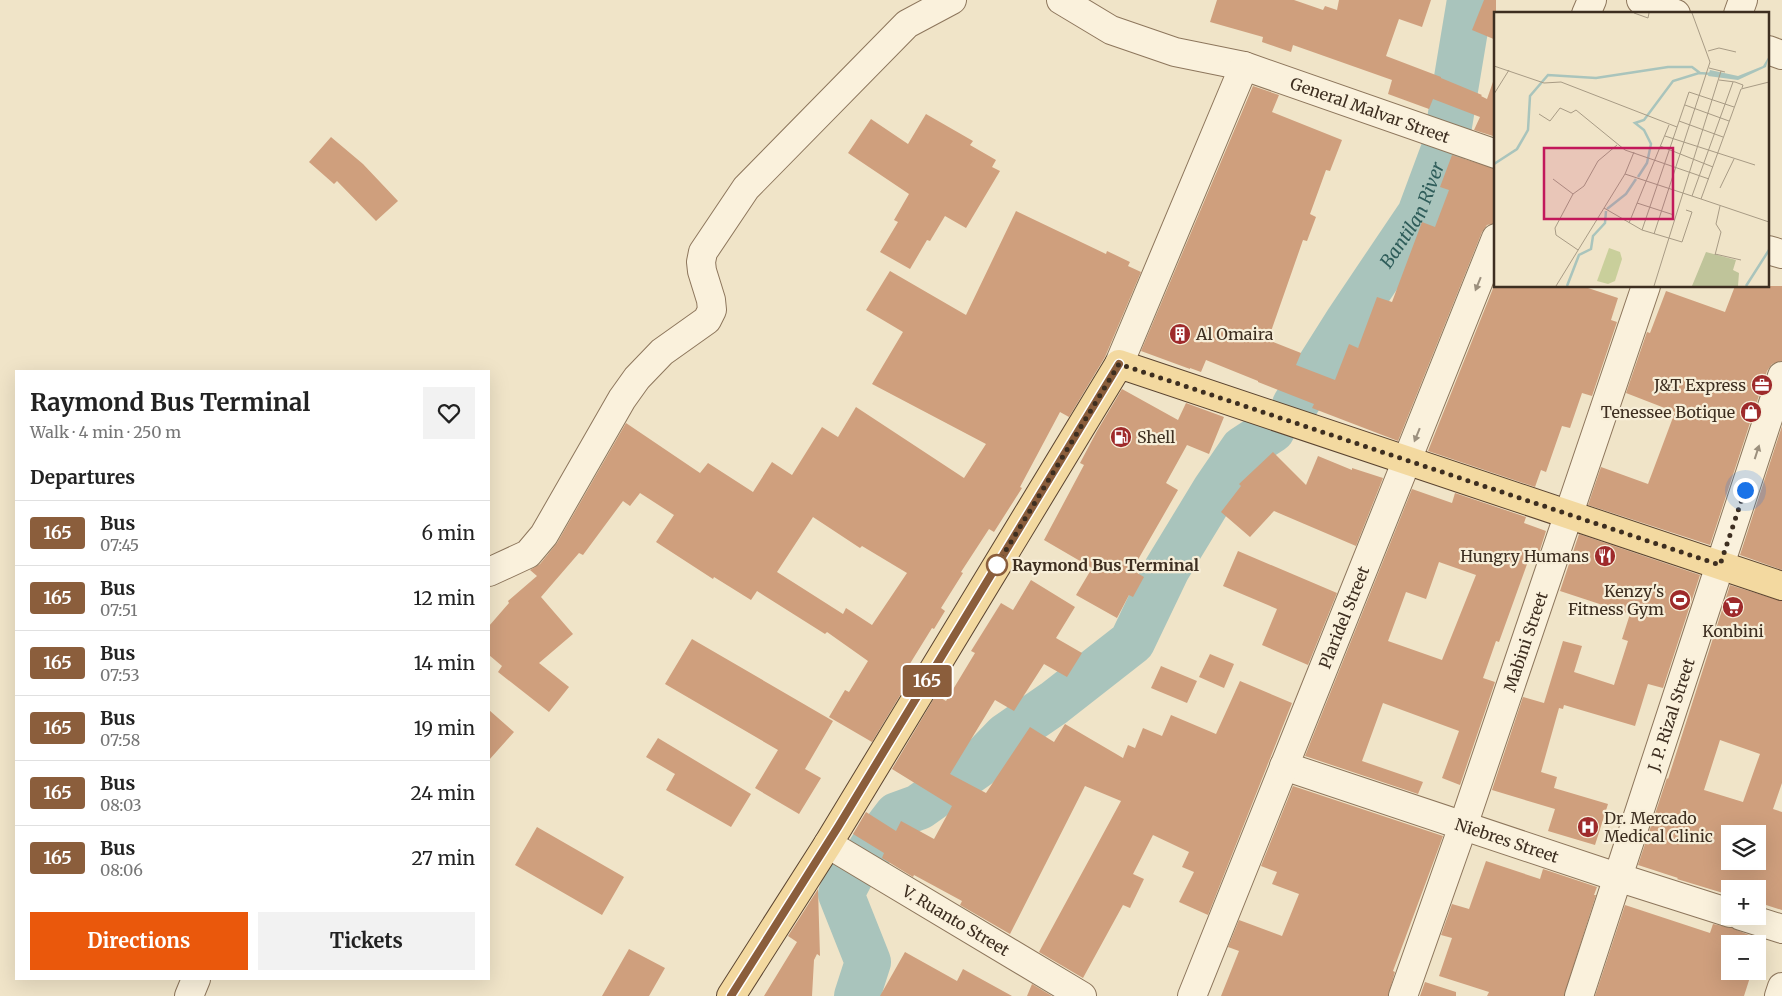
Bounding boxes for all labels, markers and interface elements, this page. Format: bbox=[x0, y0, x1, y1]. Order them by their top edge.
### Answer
inset map bbox=[1494, 12, 1770, 288]
street label: General Malvar Street bbox=[1288, 73, 1453, 147]
water label: Bantilan River bbox=[1375, 158, 1449, 272]
one-way arrow bbox=[1473, 277, 1481, 291]
building icon: Al Omaira bbox=[1168, 322, 1192, 346]
place label: Al Omaira bbox=[1195, 324, 1274, 344]
office icon: J&T Express bbox=[1750, 373, 1774, 397]
place label: J&T Express bbox=[1653, 375, 1746, 395]
text: Raymond Bus Terminal bbox=[30, 387, 310, 418]
button: heart bbox=[423, 387, 475, 439]
shop icon: Tenessee Botique bbox=[1739, 400, 1763, 424]
place label: Tenessee Botique bbox=[1601, 402, 1735, 422]
text: Walk · 4 min · 250 m bbox=[30, 422, 181, 442]
fuel station icon: Shell bbox=[1109, 425, 1133, 449]
place label: Shell bbox=[1137, 427, 1175, 447]
one-way arrow bbox=[1413, 427, 1420, 442]
one-way arrow bbox=[1754, 445, 1761, 460]
text: Departures bbox=[30, 465, 135, 489]
your location bbox=[1733, 478, 1758, 503]
text: Bus bbox=[100, 511, 135, 535]
text: 165 bbox=[43, 521, 72, 544]
text: 6 min bbox=[421, 521, 475, 545]
text: 07:45 bbox=[100, 535, 139, 555]
restaurant icon: Hungry Humans bbox=[1593, 544, 1617, 568]
place label: Hungry Humans bbox=[1460, 546, 1589, 566]
marker: Raymond Bus Terminal bbox=[986, 554, 1008, 576]
place label: Raymond Bus Terminal bbox=[1012, 555, 1199, 575]
street label: Plaridel Street bbox=[1314, 562, 1374, 671]
text: Bus bbox=[100, 576, 135, 600]
place label: Kenzy's Fitness Gym bbox=[1568, 581, 1664, 619]
text: 165 bbox=[43, 586, 72, 609]
text: 12 min bbox=[413, 586, 475, 610]
street label: Mabini Street bbox=[1499, 588, 1552, 694]
sports icon: Kenzy's Fitness Gym bbox=[1668, 588, 1692, 612]
supermarket icon: Konbini bbox=[1721, 595, 1745, 619]
text: 07:51 bbox=[100, 600, 138, 620]
place label: Konbini bbox=[1702, 621, 1764, 641]
text: Bus bbox=[100, 641, 135, 665]
text: 165 bbox=[43, 651, 72, 674]
text: 14 min bbox=[414, 651, 475, 675]
street label: J. P. Rizal Street bbox=[1643, 655, 1699, 775]
text: 07:53 bbox=[100, 665, 140, 685]
line badge: 165 bbox=[898, 665, 956, 697]
text: 165 bbox=[913, 669, 941, 692]
text: Bus bbox=[100, 706, 135, 730]
text: 165 bbox=[43, 716, 72, 739]
text: 19 min bbox=[414, 716, 475, 740]
text: 07:58 bbox=[100, 730, 140, 750]
text: Bus bbox=[100, 771, 135, 795]
text: 165 bbox=[43, 781, 72, 804]
text: 24 min bbox=[410, 781, 475, 805]
text: 08:03 bbox=[100, 795, 142, 815]
place label: Dr. Mercado Medical Clinic bbox=[1604, 808, 1713, 846]
street label: Niebres Street bbox=[1453, 814, 1562, 867]
hospital icon: Dr. Mercado Medical Clinic bbox=[1576, 815, 1600, 839]
map controls bbox=[1721, 825, 1766, 980]
button: layers bbox=[1721, 825, 1766, 870]
text: Bus bbox=[100, 836, 135, 860]
text: 165 bbox=[43, 846, 72, 869]
text: 27 min bbox=[411, 846, 475, 870]
text: 08:06 bbox=[100, 860, 143, 880]
street label: V. Ruanto Street bbox=[898, 880, 1014, 961]
button: + bbox=[1721, 880, 1766, 925]
button: Directions bbox=[30, 912, 248, 970]
button: Tickets bbox=[258, 912, 475, 970]
button: − bbox=[1721, 935, 1766, 980]

